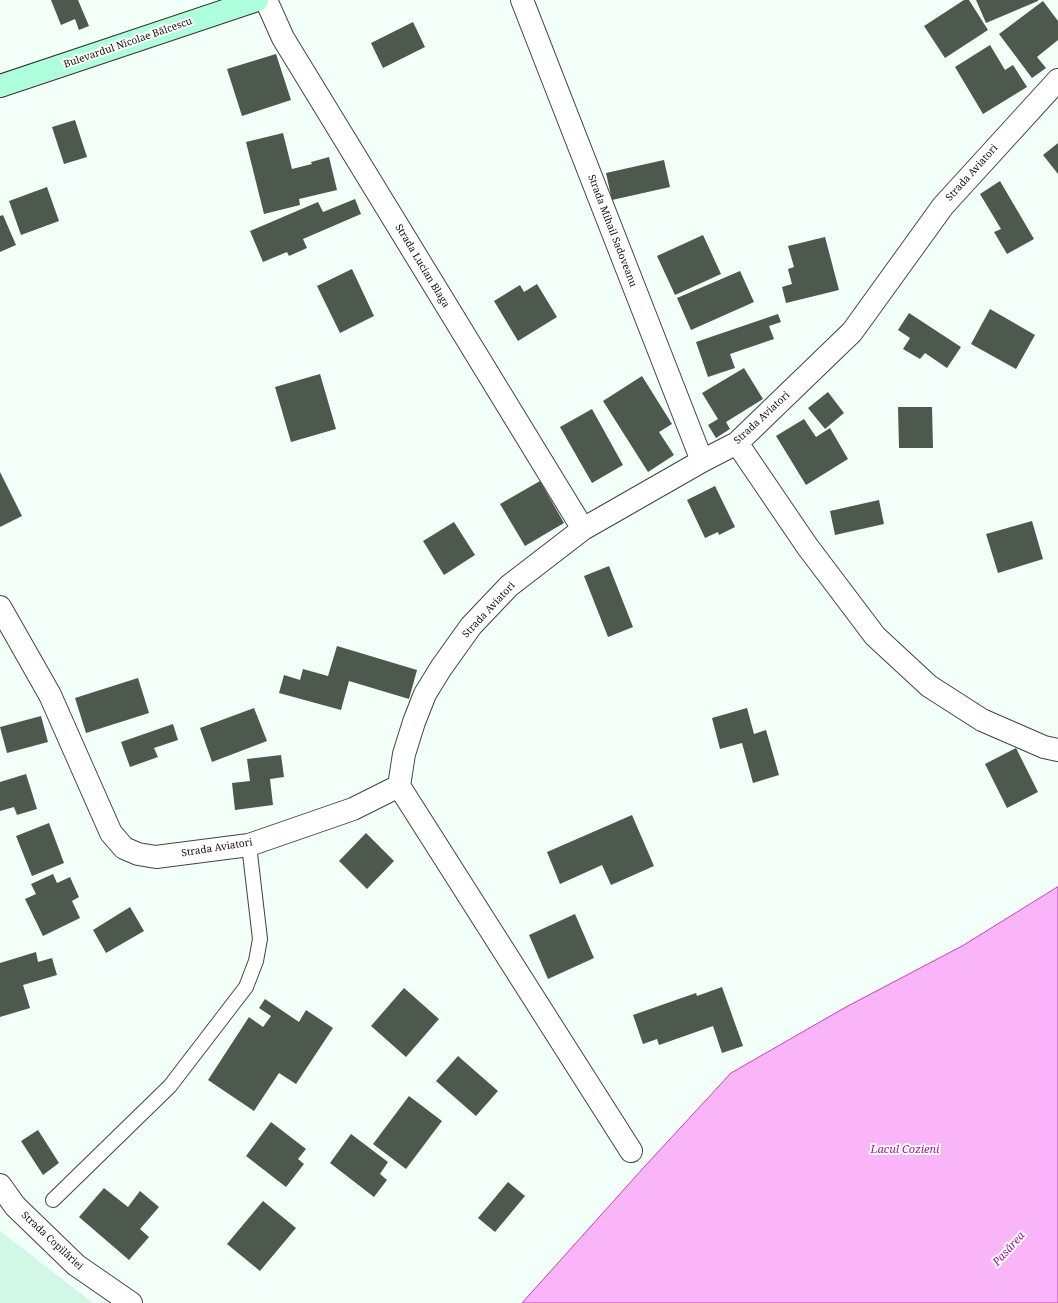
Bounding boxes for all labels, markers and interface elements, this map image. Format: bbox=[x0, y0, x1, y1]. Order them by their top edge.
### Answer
street label: Bulevardul Nicolae Bălcescu bbox=[62, 15, 194, 71]
street label: Strada Aviatori bbox=[944, 142, 1000, 204]
street label: Strada Mihail Sadoveanu bbox=[585, 173, 639, 289]
street label: Strada Lucian Blaga bbox=[392, 222, 452, 310]
street label: Strada Aviatori bbox=[732, 389, 792, 447]
street label: Strada Aviatori bbox=[460, 580, 518, 640]
street label: Strada Aviatori bbox=[181, 836, 253, 860]
water label: Lacul Cozieni bbox=[871, 1143, 939, 1157]
street label: Strada Copilăriei bbox=[19, 1209, 85, 1273]
water label: Pasărea bbox=[990, 1229, 1028, 1269]

